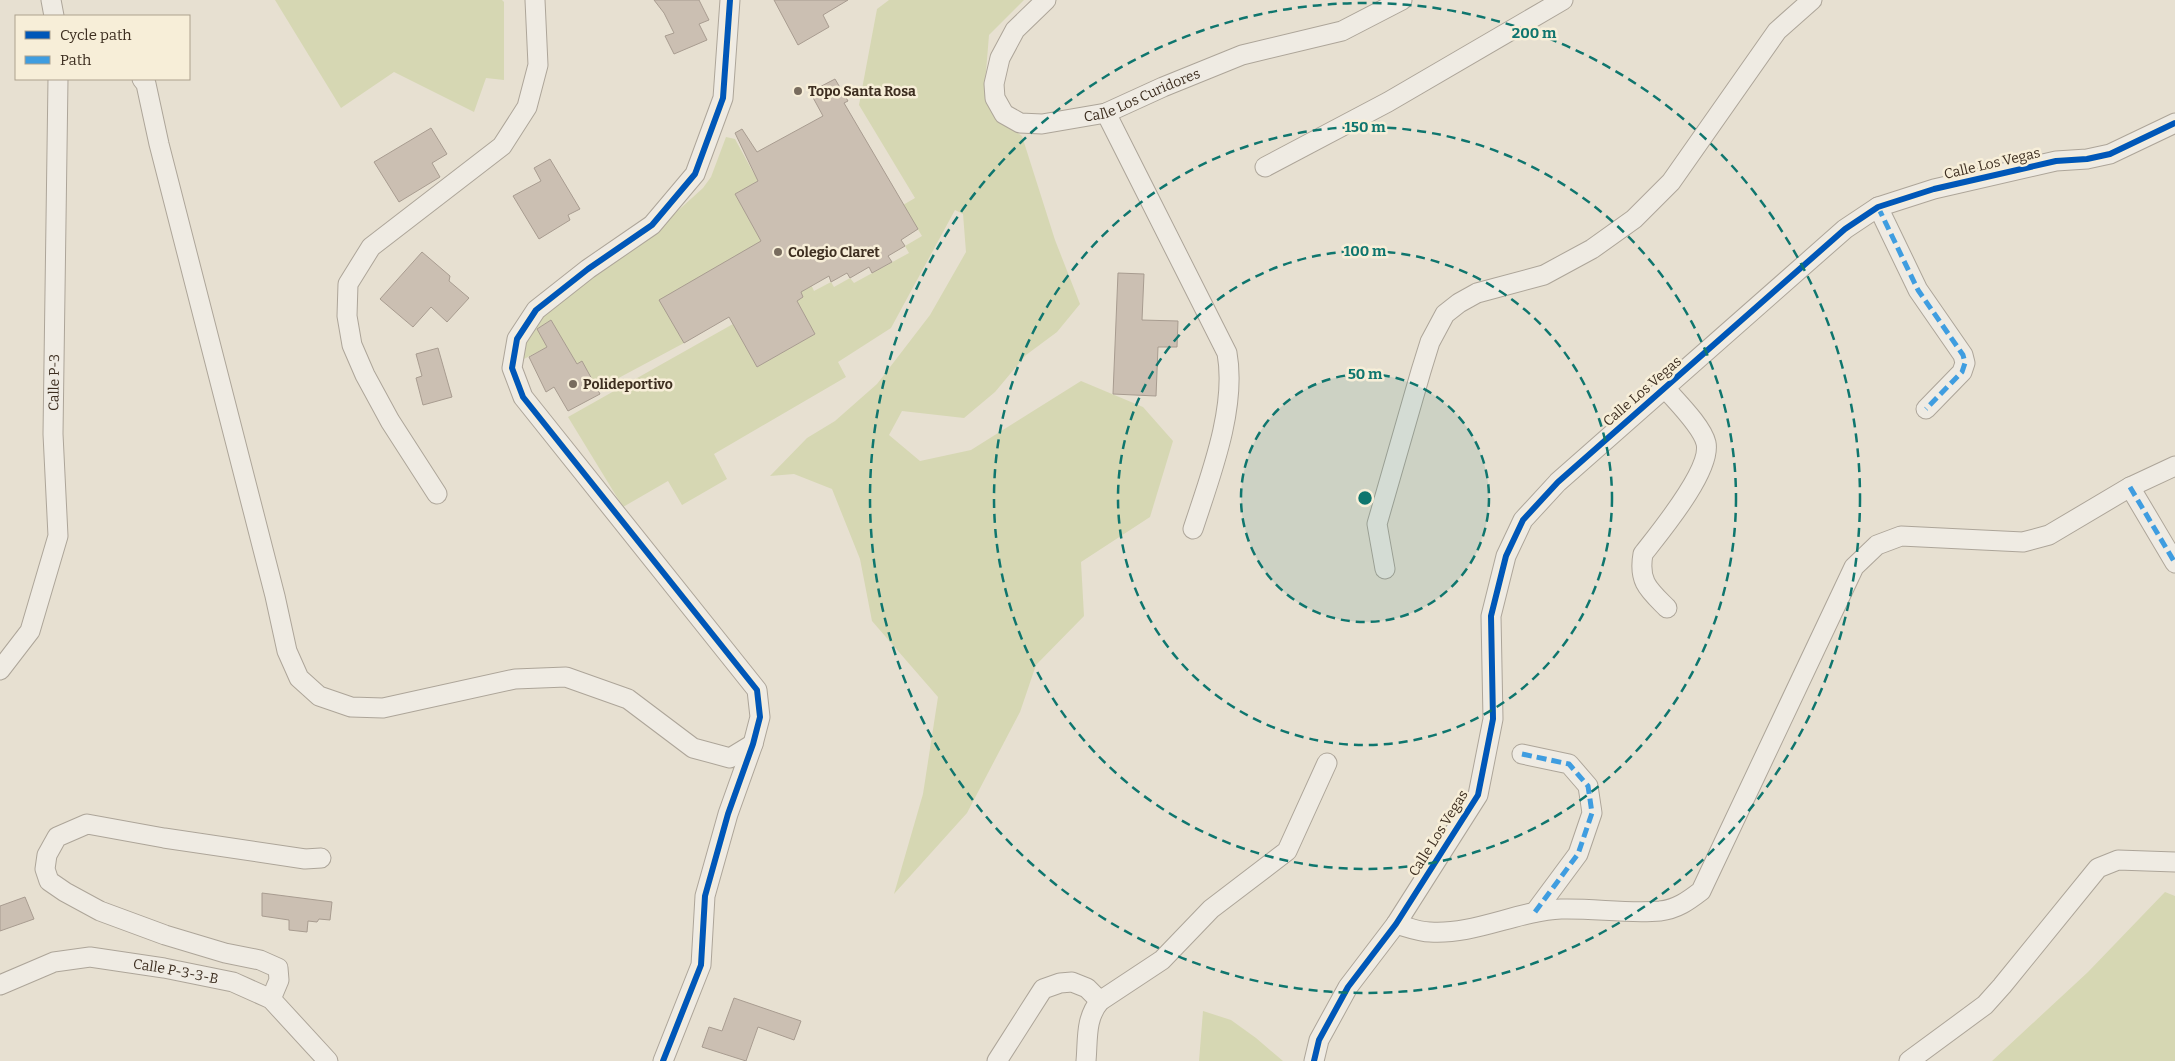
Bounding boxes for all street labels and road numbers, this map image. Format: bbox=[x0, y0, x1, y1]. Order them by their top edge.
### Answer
street label: Calle Los Curidores bbox=[1083, 65, 1203, 126]
street label: Calle Los Vegas bbox=[1942, 144, 2042, 183]
street label: Calle Los Vegas bbox=[1600, 353, 1685, 430]
street label: Calle P-3 bbox=[45, 354, 63, 411]
street label: Calle Los Vegas bbox=[1405, 787, 1472, 879]
street label: Calle P-3-3-B bbox=[132, 956, 220, 988]

